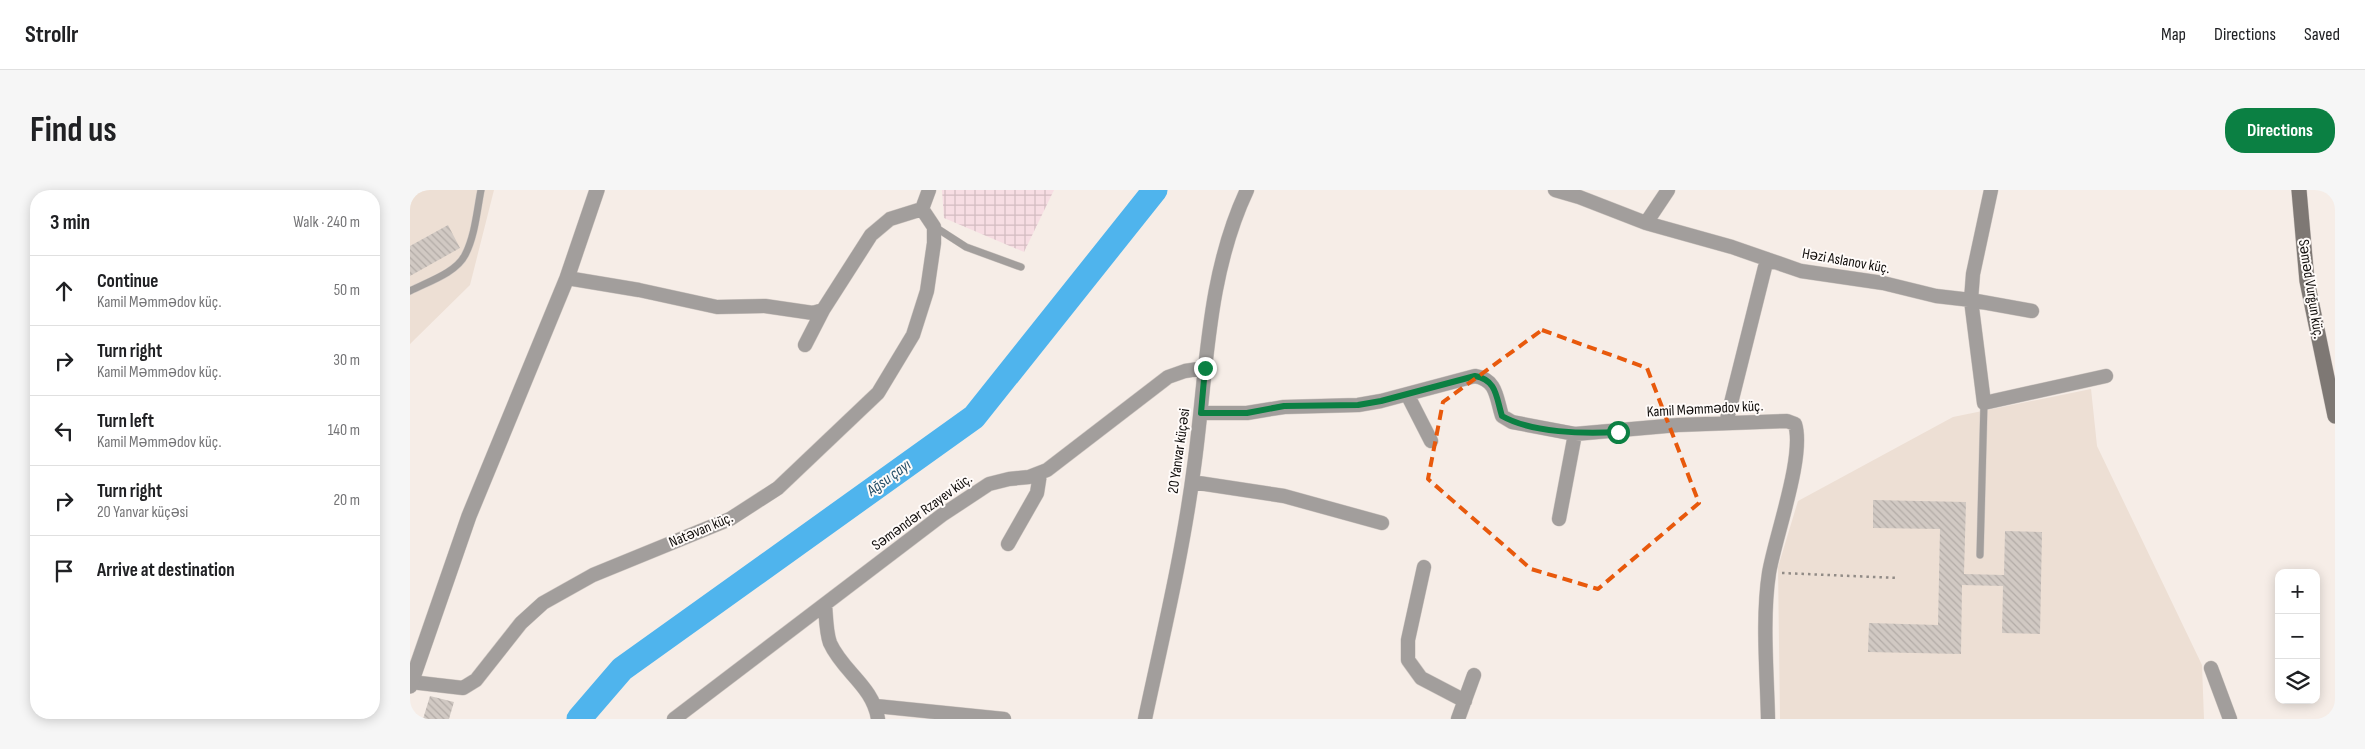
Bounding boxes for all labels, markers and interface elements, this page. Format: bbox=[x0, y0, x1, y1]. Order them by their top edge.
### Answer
text: Strollr bbox=[25, 20, 79, 49]
text: Map bbox=[2161, 24, 2186, 45]
text: Directions bbox=[2214, 24, 2276, 45]
text: Saved bbox=[2304, 24, 2340, 45]
button: Directions bbox=[2225, 108, 2335, 153]
text: Find us bbox=[30, 109, 117, 152]
text: 3 min bbox=[50, 210, 90, 235]
text: Walk · 240 m bbox=[293, 213, 360, 232]
street label: Səməd Vurğun küç. bbox=[2294, 238, 2328, 340]
street label: Həzi Aslanov küç. bbox=[1801, 244, 1892, 278]
text: Continue bbox=[97, 270, 158, 293]
icon: ahead bbox=[50, 277, 78, 305]
text: 50 m bbox=[334, 281, 360, 300]
text: Kamil Məmmədov küç. bbox=[97, 293, 221, 312]
text: Turn right bbox=[97, 340, 162, 363]
icon: right bbox=[50, 347, 78, 375]
text: 30 m bbox=[333, 351, 360, 370]
route end bbox=[1194, 357, 1217, 380]
text: Kamil Məmmədov küç. bbox=[97, 363, 221, 382]
street label: Kamil Məmmədov küç. bbox=[1646, 396, 1764, 422]
street label: 20 Yanvar küçəsi bbox=[1164, 407, 1194, 495]
text: Turn left bbox=[97, 410, 154, 433]
icon: left bbox=[50, 417, 78, 445]
text: 140 m bbox=[328, 421, 360, 440]
route start bbox=[1607, 421, 1630, 444]
text: Kamil Məmmədov küç. bbox=[97, 433, 221, 452]
water label: Ağsu çayı bbox=[862, 456, 915, 501]
street label: Səməndər Rzayev küç. bbox=[868, 469, 976, 555]
text: Turn right bbox=[97, 480, 162, 503]
icon: right bbox=[50, 487, 78, 515]
text: 20 m bbox=[333, 491, 360, 510]
text: 20 Yanvar küçəsi bbox=[97, 503, 188, 522]
street label: Natəvan küç. bbox=[666, 508, 736, 552]
icon: arrive bbox=[50, 557, 78, 585]
text: Arrive at destination bbox=[97, 559, 235, 582]
map controls bbox=[2275, 569, 2320, 704]
button: + bbox=[2275, 569, 2320, 614]
button: − bbox=[2275, 614, 2320, 659]
button: layers bbox=[2275, 659, 2320, 704]

